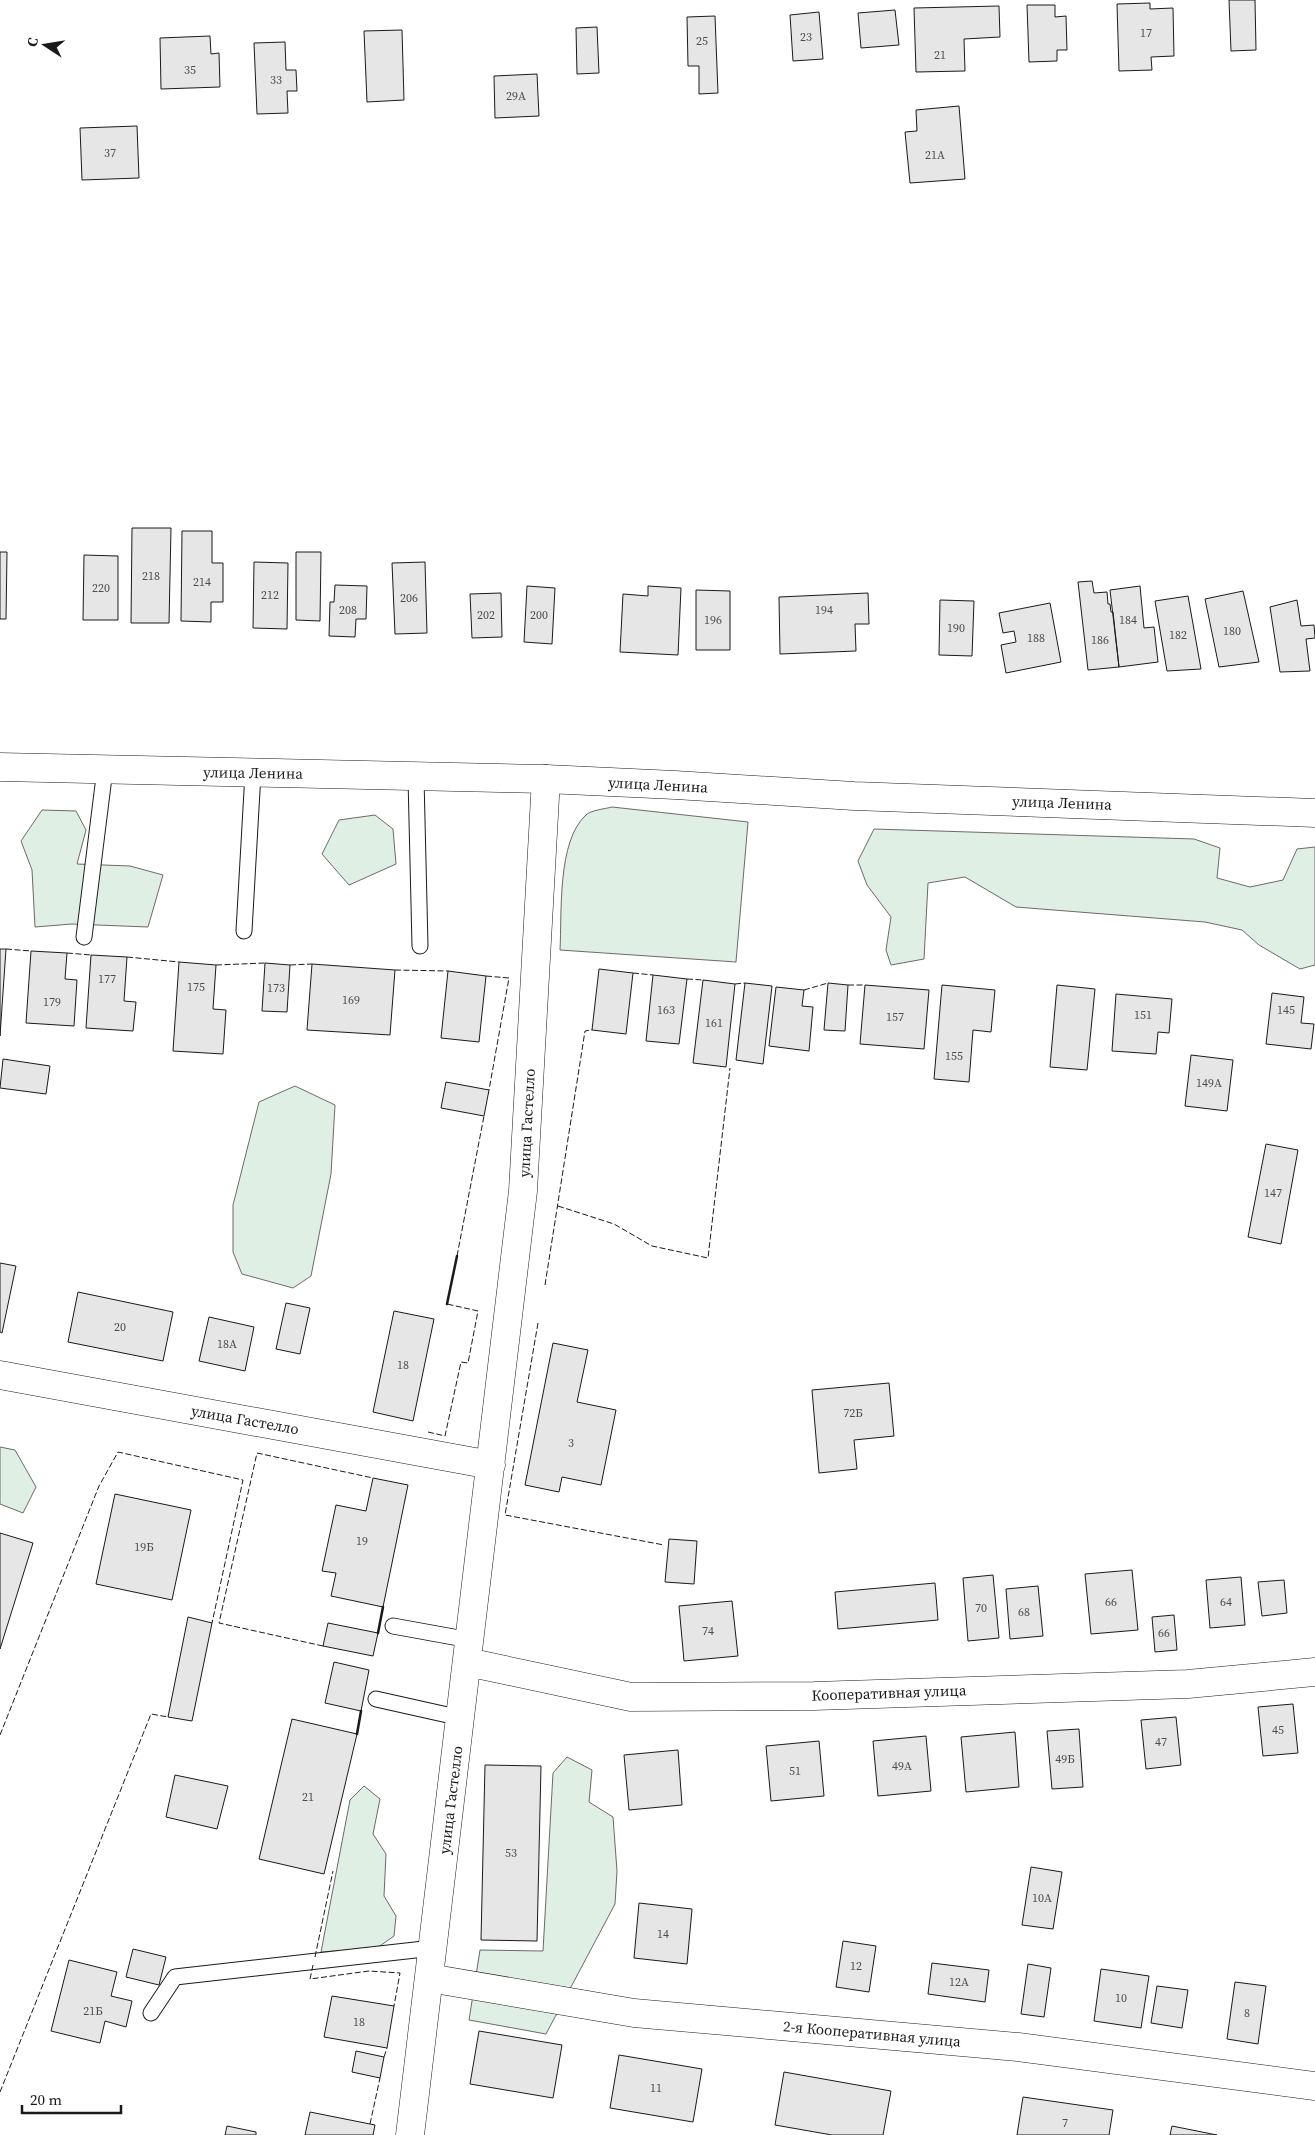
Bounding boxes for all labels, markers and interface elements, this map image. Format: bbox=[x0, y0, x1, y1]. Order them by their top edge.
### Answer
north arrow bbox=[20, 20, 70, 70]
house number: 17 bbox=[1140, 25, 1152, 41]
house number: 23 bbox=[800, 29, 812, 45]
house number: 25 bbox=[696, 33, 708, 49]
text: С bbox=[22, 36, 43, 49]
house number: 21 bbox=[934, 47, 946, 63]
house number: 35 bbox=[184, 62, 196, 78]
house number: 33 bbox=[270, 72, 282, 88]
house number: 29A bbox=[506, 88, 526, 104]
house number: 37 bbox=[104, 145, 116, 161]
house number: 21А bbox=[925, 147, 945, 163]
house number: 218 bbox=[142, 568, 160, 584]
house number: 214 bbox=[193, 574, 211, 590]
house number: 220 bbox=[92, 580, 110, 596]
house number: 212 bbox=[261, 587, 279, 603]
house number: 206 bbox=[400, 590, 418, 606]
house number: 208 bbox=[339, 602, 357, 618]
house number: 194 bbox=[815, 602, 833, 618]
house number: 202 bbox=[477, 607, 495, 623]
house number: 200 bbox=[530, 607, 548, 623]
house number: 196 bbox=[704, 612, 722, 628]
house number: 184 bbox=[1119, 612, 1137, 628]
house number: 190 bbox=[947, 620, 965, 636]
house number: 180 bbox=[1223, 623, 1241, 639]
house number: 182 bbox=[1169, 627, 1187, 643]
house number: 188 bbox=[1027, 630, 1045, 646]
house number: 186 bbox=[1091, 632, 1109, 648]
street label: улица Ленина bbox=[203, 761, 303, 784]
street label: улица Ленина bbox=[608, 771, 709, 798]
street label: улица Ленина bbox=[1012, 790, 1113, 815]
house number: 177 bbox=[98, 971, 116, 987]
house number: 175 bbox=[187, 979, 205, 995]
house number: 173 bbox=[267, 980, 285, 996]
house number: 169 bbox=[342, 992, 360, 1008]
house number: 179 bbox=[43, 994, 61, 1010]
house number: 163 bbox=[657, 1002, 675, 1018]
house number: 145 bbox=[1277, 1002, 1295, 1018]
house number: 151 bbox=[1134, 1007, 1152, 1023]
house number: 157 bbox=[886, 1009, 904, 1025]
house number: 161 bbox=[705, 1015, 723, 1031]
house number: 155 bbox=[945, 1048, 963, 1064]
street label: улица Гастелло bbox=[513, 1068, 540, 1178]
house number: 149А bbox=[1196, 1075, 1222, 1091]
house number: 147 bbox=[1264, 1185, 1282, 1201]
house number: 20 bbox=[114, 1319, 126, 1335]
house number: 18А bbox=[217, 1336, 237, 1352]
house number: 18 bbox=[397, 1357, 409, 1373]
street label: улица Гастелло bbox=[190, 1400, 301, 1439]
house number: 72Б bbox=[843, 1405, 863, 1421]
house number: 3 bbox=[568, 1435, 574, 1451]
house number: 19 bbox=[356, 1533, 368, 1549]
house number: 19Б bbox=[134, 1539, 154, 1555]
house number: 66 bbox=[1105, 1594, 1117, 1610]
house number: 64 bbox=[1220, 1594, 1232, 1610]
house number: 70 bbox=[975, 1600, 987, 1616]
house number: 68 bbox=[1018, 1604, 1030, 1620]
house number: 74 bbox=[702, 1623, 714, 1639]
house number: 66 bbox=[1158, 1625, 1170, 1641]
street label: Кооперативная улица bbox=[811, 1679, 967, 1706]
house number: 45 bbox=[1272, 1722, 1284, 1738]
house number: 47 bbox=[1155, 1734, 1167, 1750]
street label: улица Гастелло bbox=[433, 1745, 468, 1855]
house number: 49Б bbox=[1055, 1751, 1075, 1767]
house number: 49А bbox=[892, 1758, 912, 1774]
house number: 51 bbox=[789, 1763, 801, 1779]
house number: 21 bbox=[302, 1789, 314, 1805]
house number: 53 bbox=[505, 1845, 517, 1861]
house number: 10А bbox=[1032, 1890, 1052, 1906]
house number: 14 bbox=[657, 1926, 669, 1942]
house number: 12 bbox=[850, 1958, 862, 1974]
house number: 12А bbox=[949, 1974, 969, 1990]
house number: 10 bbox=[1115, 1990, 1127, 2006]
house number: 21Б bbox=[83, 2003, 103, 2019]
house number: 8 bbox=[1244, 2005, 1250, 2021]
house number: 18 bbox=[353, 2014, 365, 2030]
street label: 2-я Кооперативная улица bbox=[782, 2015, 962, 2052]
house number: 11 bbox=[650, 2080, 662, 2096]
scale bar bbox=[22, 2082, 121, 2114]
text: 20 m bbox=[30, 2089, 62, 2110]
house number: 7 bbox=[1062, 2115, 1068, 2131]

